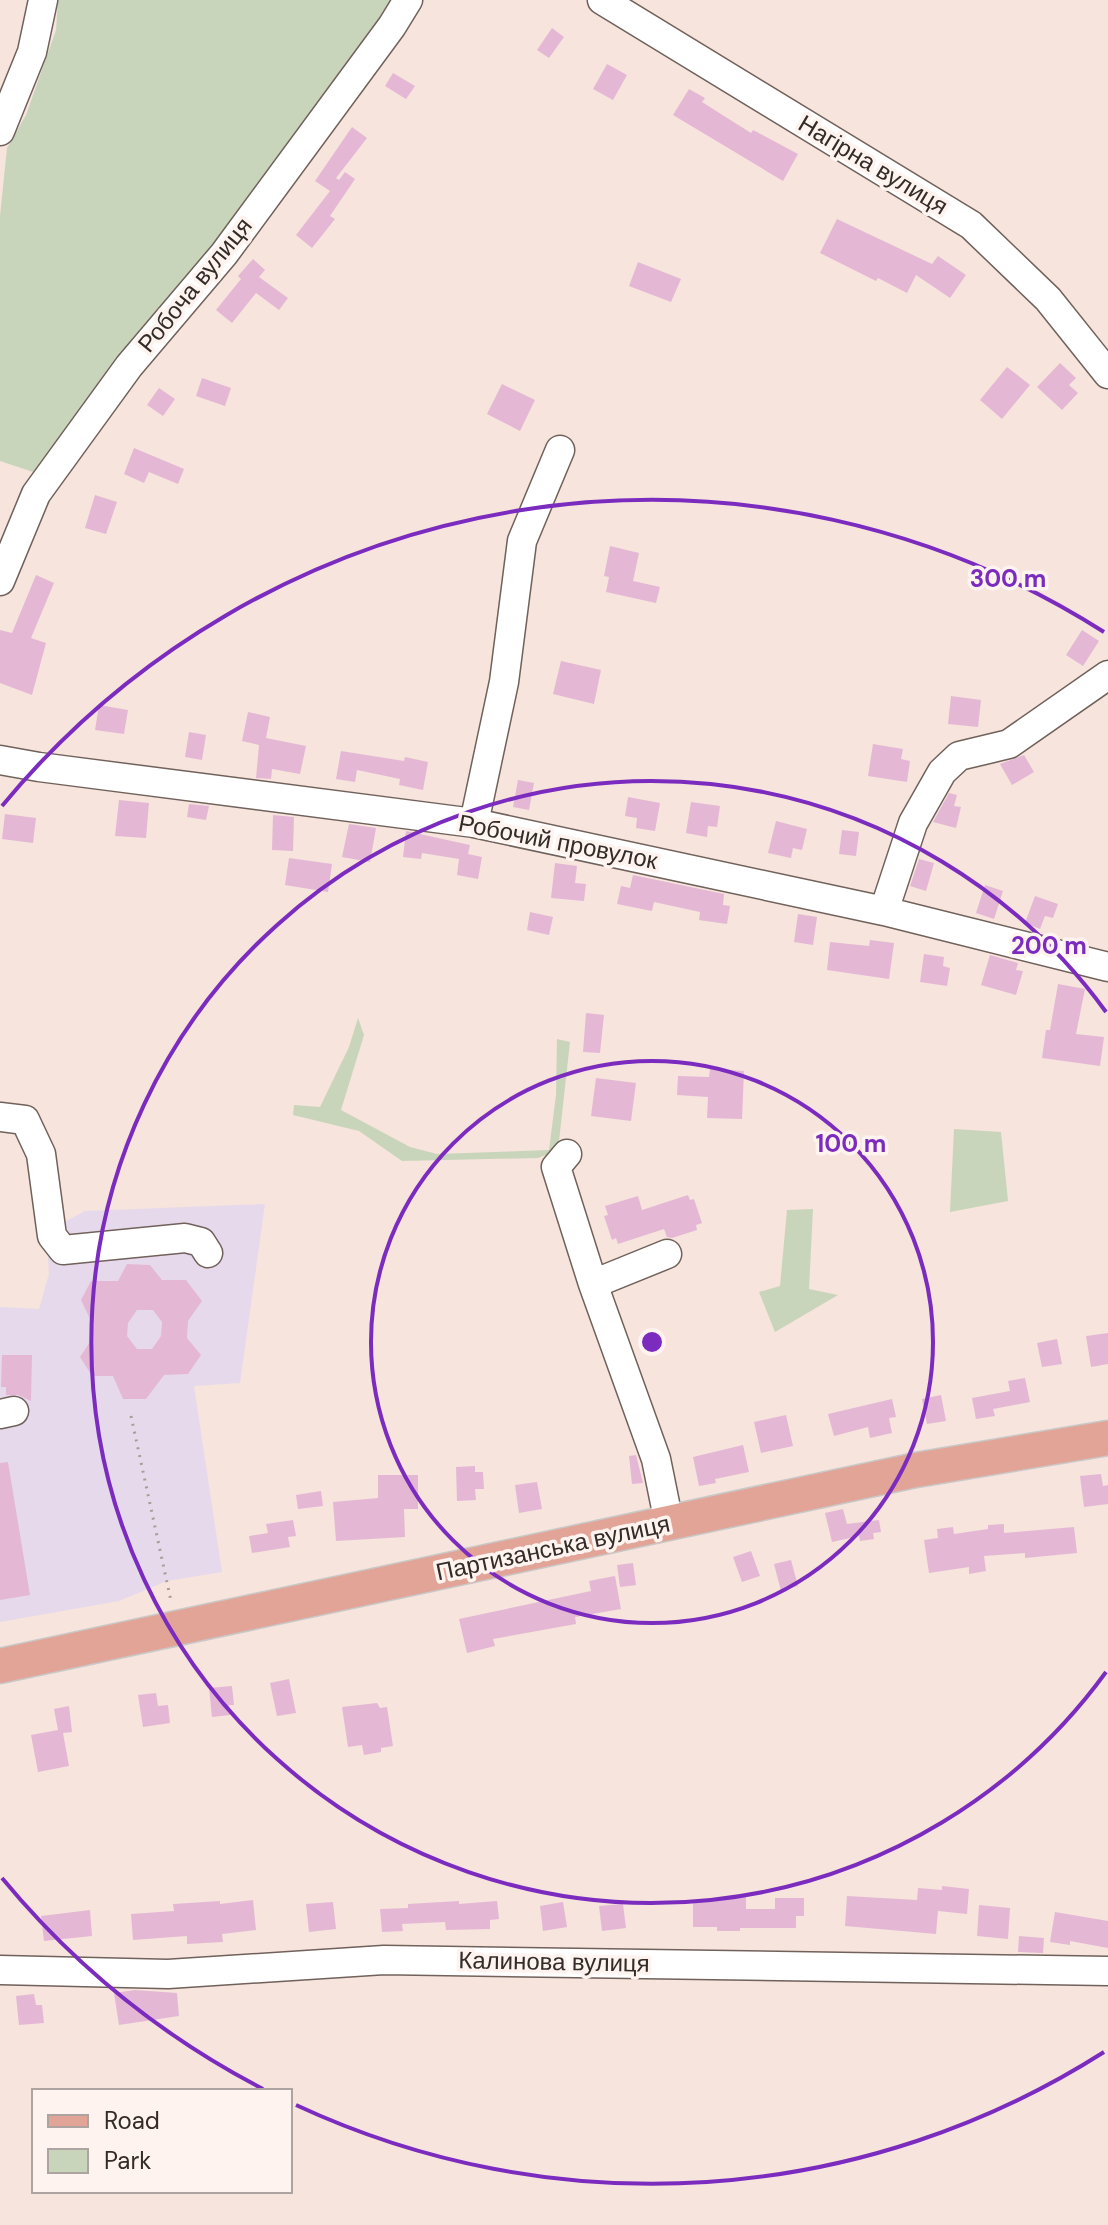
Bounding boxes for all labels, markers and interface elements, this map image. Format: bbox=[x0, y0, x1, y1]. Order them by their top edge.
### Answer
street label: Нагірна вулиця bbox=[793, 108, 954, 221]
street label: Робоча вулиця bbox=[131, 211, 259, 359]
text: 300 m bbox=[970, 563, 1046, 594]
street label: Робочий провулок bbox=[456, 807, 661, 876]
text: 200 m bbox=[1011, 930, 1087, 961]
text: 100 m bbox=[816, 1128, 886, 1159]
centre of rings bbox=[638, 1328, 666, 1356]
street label: Партизанська вулиця bbox=[433, 1508, 673, 1587]
street label: Калинова вулиця bbox=[458, 1944, 650, 1979]
legend bbox=[32, 2089, 292, 2193]
text: Road bbox=[104, 2105, 160, 2136]
text: Park bbox=[104, 2145, 151, 2176]

